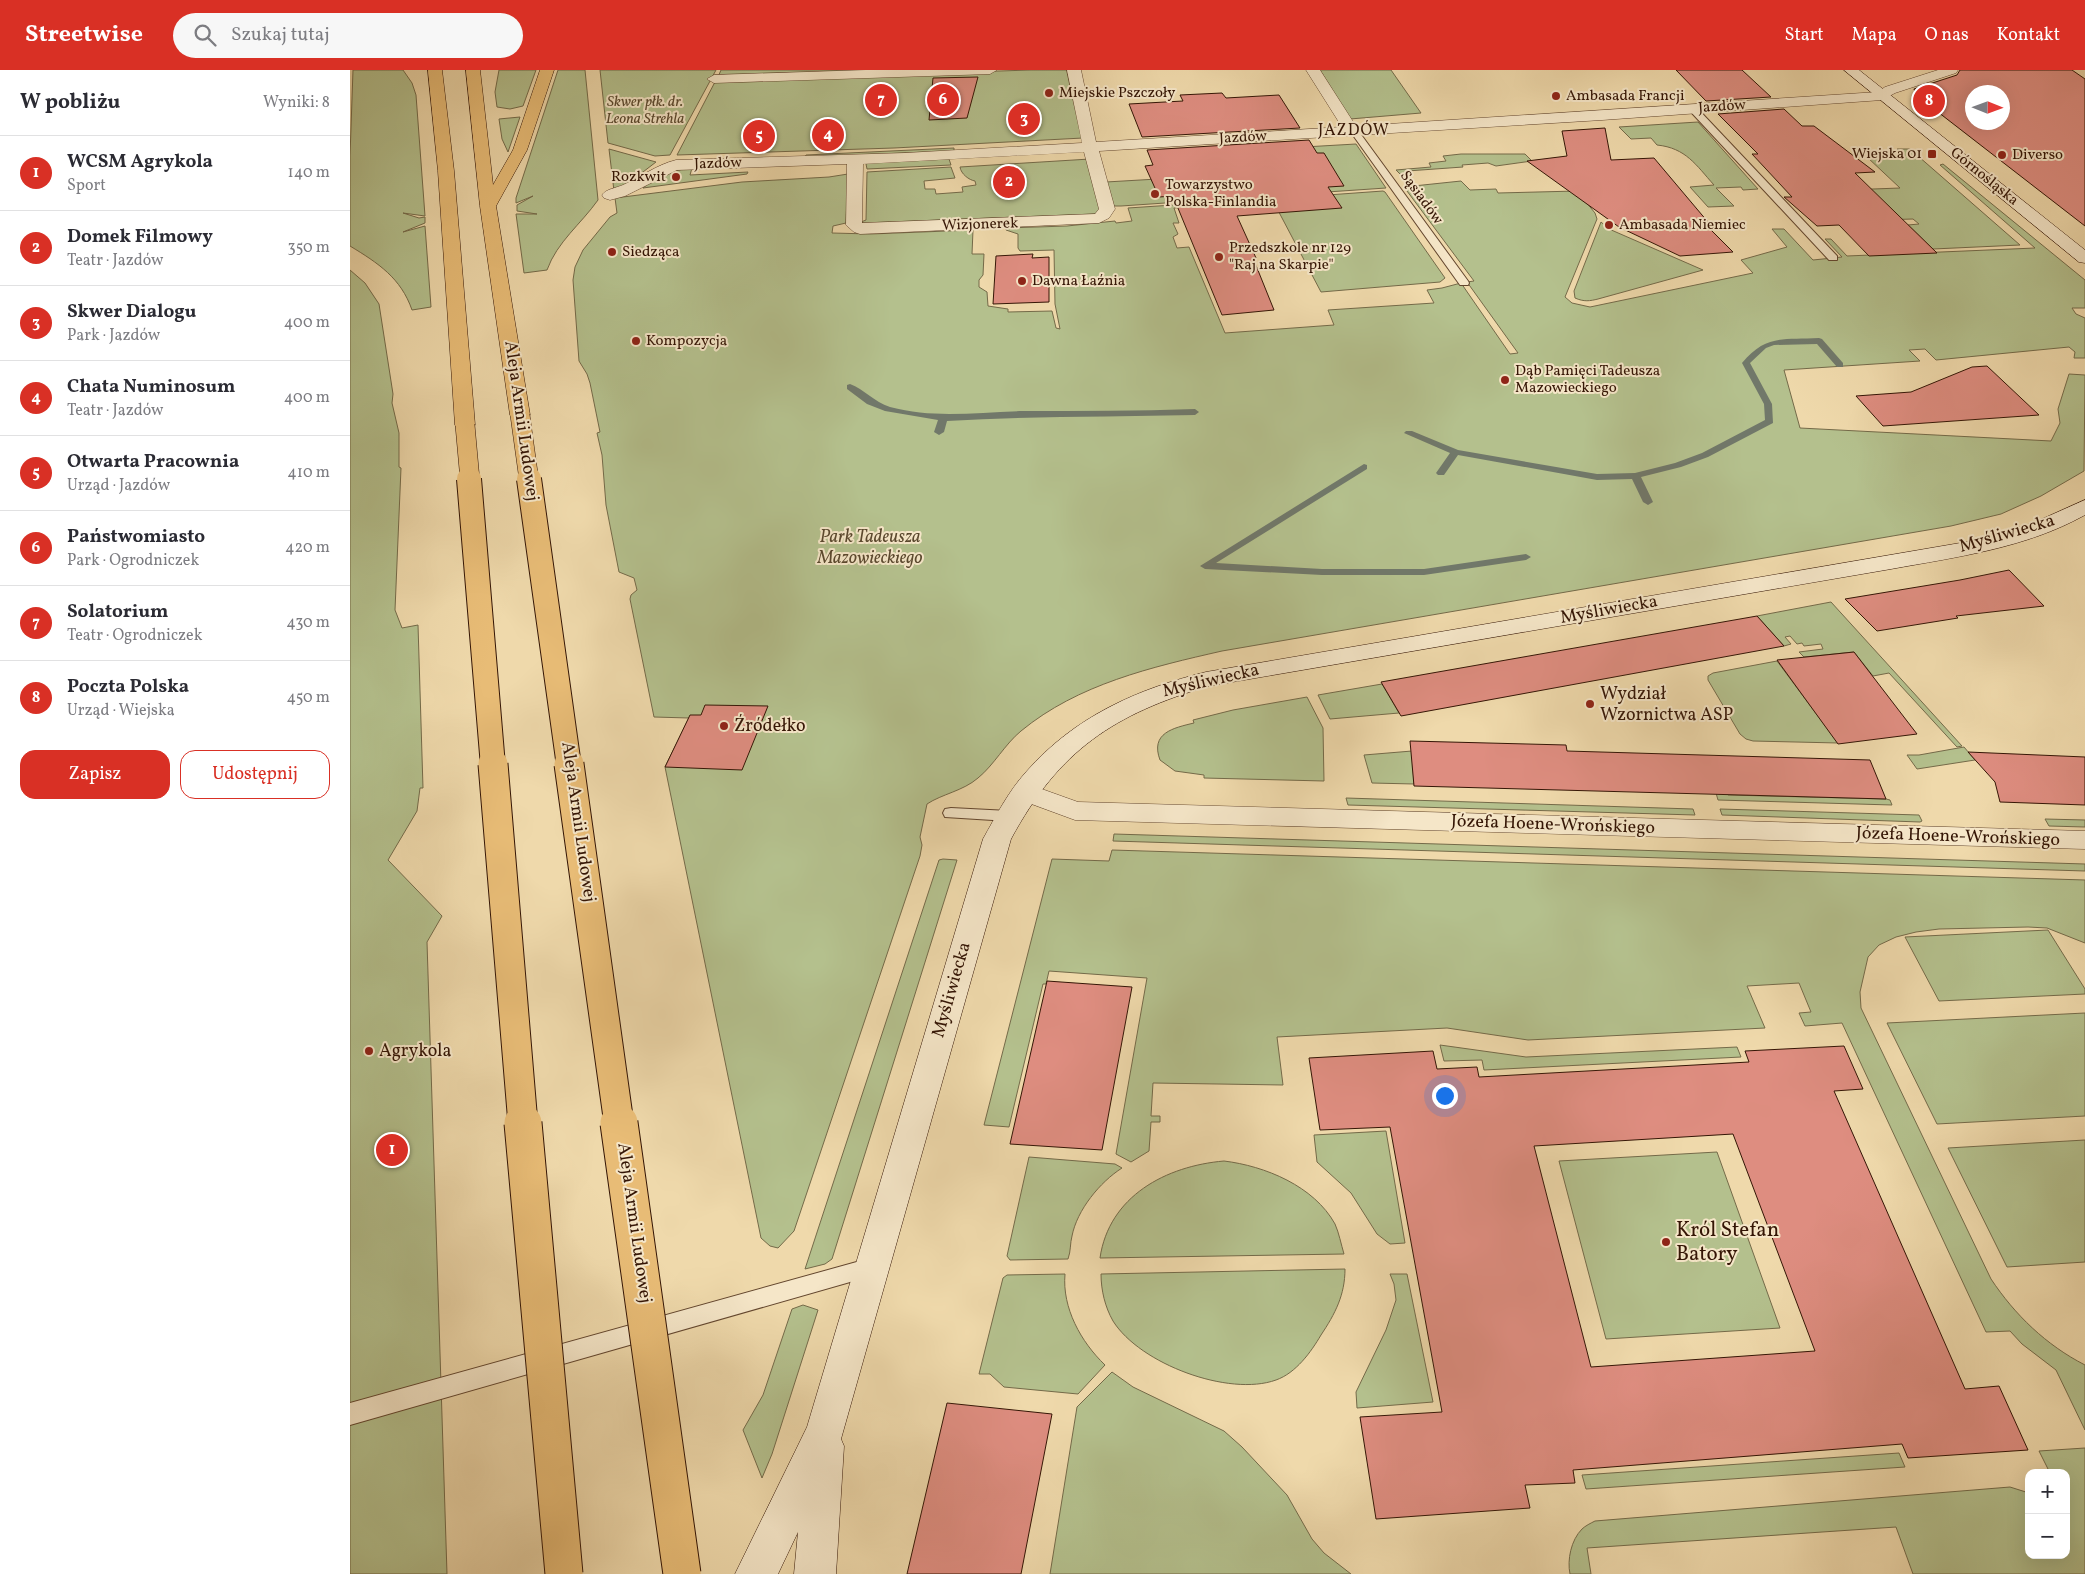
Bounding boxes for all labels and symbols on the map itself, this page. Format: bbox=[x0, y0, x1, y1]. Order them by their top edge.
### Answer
pin: 7 bbox=[865, 81, 897, 119]
pin: 6 bbox=[927, 81, 959, 119]
pin: 8 bbox=[1913, 82, 1945, 120]
place label: Miejskie Pszczoły bbox=[1059, 83, 1175, 104]
north arrow bbox=[1965, 85, 2010, 130]
place label: Ambasada Francji bbox=[1566, 86, 1684, 107]
marker: Miejskie Pszczoły bbox=[1043, 87, 1055, 99]
marker: Ambasada Francji bbox=[1550, 90, 1562, 102]
park label: Skwer płk. dr. Leona Strehla bbox=[606, 92, 684, 130]
street label: Jazdów bbox=[1697, 95, 1747, 119]
pin: 3 bbox=[1008, 100, 1040, 138]
pin: 4 bbox=[812, 116, 844, 154]
pin: 5 bbox=[743, 117, 775, 155]
district label: JAZDÓW bbox=[1318, 120, 1390, 142]
street label: Jazdów bbox=[1219, 126, 1268, 150]
street label: Górnośląska bbox=[1945, 143, 2023, 211]
place label: Wiejska 01 bbox=[1852, 144, 1922, 165]
place label: Diverso bbox=[2012, 145, 2063, 166]
marker: Wiejska 01 bbox=[1926, 148, 1938, 160]
marker: Diverso bbox=[1996, 149, 2008, 161]
street label: Jazdów bbox=[694, 153, 743, 175]
pin: 2 bbox=[993, 163, 1025, 201]
place label: Rozkwit bbox=[611, 167, 666, 188]
street label: Sąsiadów bbox=[1394, 167, 1448, 230]
marker: Rozkwit bbox=[670, 171, 682, 183]
place label: Towarzystwo Polska-Finlandia bbox=[1165, 175, 1276, 213]
marker: Towarzystwo Polska-Finlandia bbox=[1149, 188, 1161, 200]
street label: Wizjonerek bbox=[941, 213, 1019, 237]
place label: Ambasada Niemiec bbox=[1619, 215, 1746, 236]
marker: Ambasada Niemiec bbox=[1603, 219, 1615, 231]
place label: Przedszkole nr 129 "Raj na Skarpie" bbox=[1229, 238, 1351, 276]
place label: Siedząca bbox=[622, 242, 680, 263]
marker: Siedząca bbox=[606, 246, 618, 258]
marker: Przedszkole nr 129 "Raj na Skarpie" bbox=[1213, 251, 1225, 263]
place label: Dawna Łaźnia bbox=[1032, 271, 1125, 292]
marker: Dawna Łaźnia bbox=[1016, 275, 1028, 287]
place label: Kompozycja bbox=[646, 331, 727, 352]
marker: Kompozycja bbox=[630, 335, 642, 347]
street label: Aleja Armii Ludowej bbox=[497, 339, 545, 503]
place label: Dąb Pamięci Tadeusza Mazowieckiego bbox=[1515, 361, 1660, 399]
marker: Dąb Pamięci Tadeusza Mazowieckiego bbox=[1499, 374, 1511, 386]
street label: Myśliwiecka bbox=[1956, 508, 2058, 560]
park label: Park Tadeusza Mazowieckiego bbox=[816, 525, 923, 571]
street label: Myśliwiecka bbox=[1558, 589, 1660, 631]
street label: Myśliwiecka bbox=[1160, 658, 1262, 704]
place label: Wydział Wzornictwa ASP bbox=[1600, 682, 1733, 728]
marker: Wydział Wzornictwa ASP bbox=[1584, 698, 1596, 710]
place label: Źródełko bbox=[734, 714, 806, 739]
marker: Źródełko bbox=[718, 720, 730, 732]
street label: Aleja Armii Ludowej bbox=[554, 740, 602, 904]
street label: Józefa Hoene-Wrońskiego bbox=[1451, 809, 1655, 841]
street label: Józefa Hoene-Wrońskiego bbox=[1856, 821, 2060, 853]
street label: Myśliwiecka bbox=[926, 939, 978, 1041]
place label: Agrykola bbox=[379, 1039, 451, 1064]
marker: Agrykola bbox=[363, 1045, 375, 1057]
your location bbox=[1432, 1083, 1458, 1109]
pin: 1 bbox=[376, 1131, 408, 1169]
street label: Aleja Armii Ludowej bbox=[610, 1141, 658, 1305]
place label: Król Stefan Batory bbox=[1676, 1216, 1779, 1269]
marker: Król Stefan Batory bbox=[1660, 1236, 1672, 1248]

